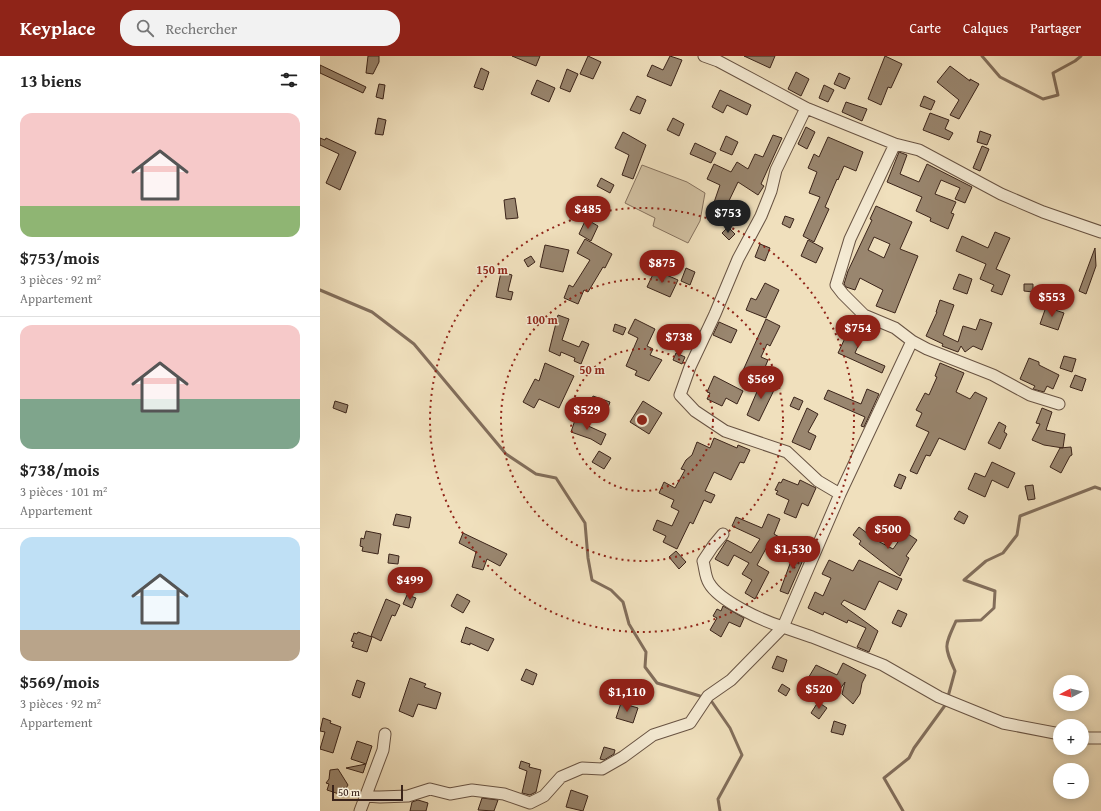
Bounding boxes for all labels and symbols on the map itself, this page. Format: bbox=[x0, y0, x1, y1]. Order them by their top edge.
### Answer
pin: $485 bbox=[564, 196, 612, 230]
pin: $753 bbox=[704, 200, 752, 234]
pin: $875 bbox=[638, 250, 686, 284]
text: 150 m bbox=[476, 261, 509, 278]
pin: $553 bbox=[1028, 284, 1076, 318]
text: 100 m bbox=[526, 311, 559, 328]
pin: $754 bbox=[834, 315, 882, 349]
pin: $738 bbox=[655, 324, 703, 358]
text: 50 m bbox=[579, 361, 605, 378]
pin: $569 bbox=[737, 366, 785, 400]
pin: $529 bbox=[563, 397, 611, 431]
centre of rings bbox=[635, 413, 649, 427]
pin: $500 bbox=[864, 516, 912, 550]
pin: $1,530 bbox=[760, 536, 826, 570]
pin: $499 bbox=[386, 567, 434, 601]
north arrow bbox=[1053, 675, 1089, 711]
pin: $520 bbox=[795, 676, 843, 710]
pin: $1,110 bbox=[594, 679, 660, 713]
scale bar bbox=[332, 783, 403, 802]

